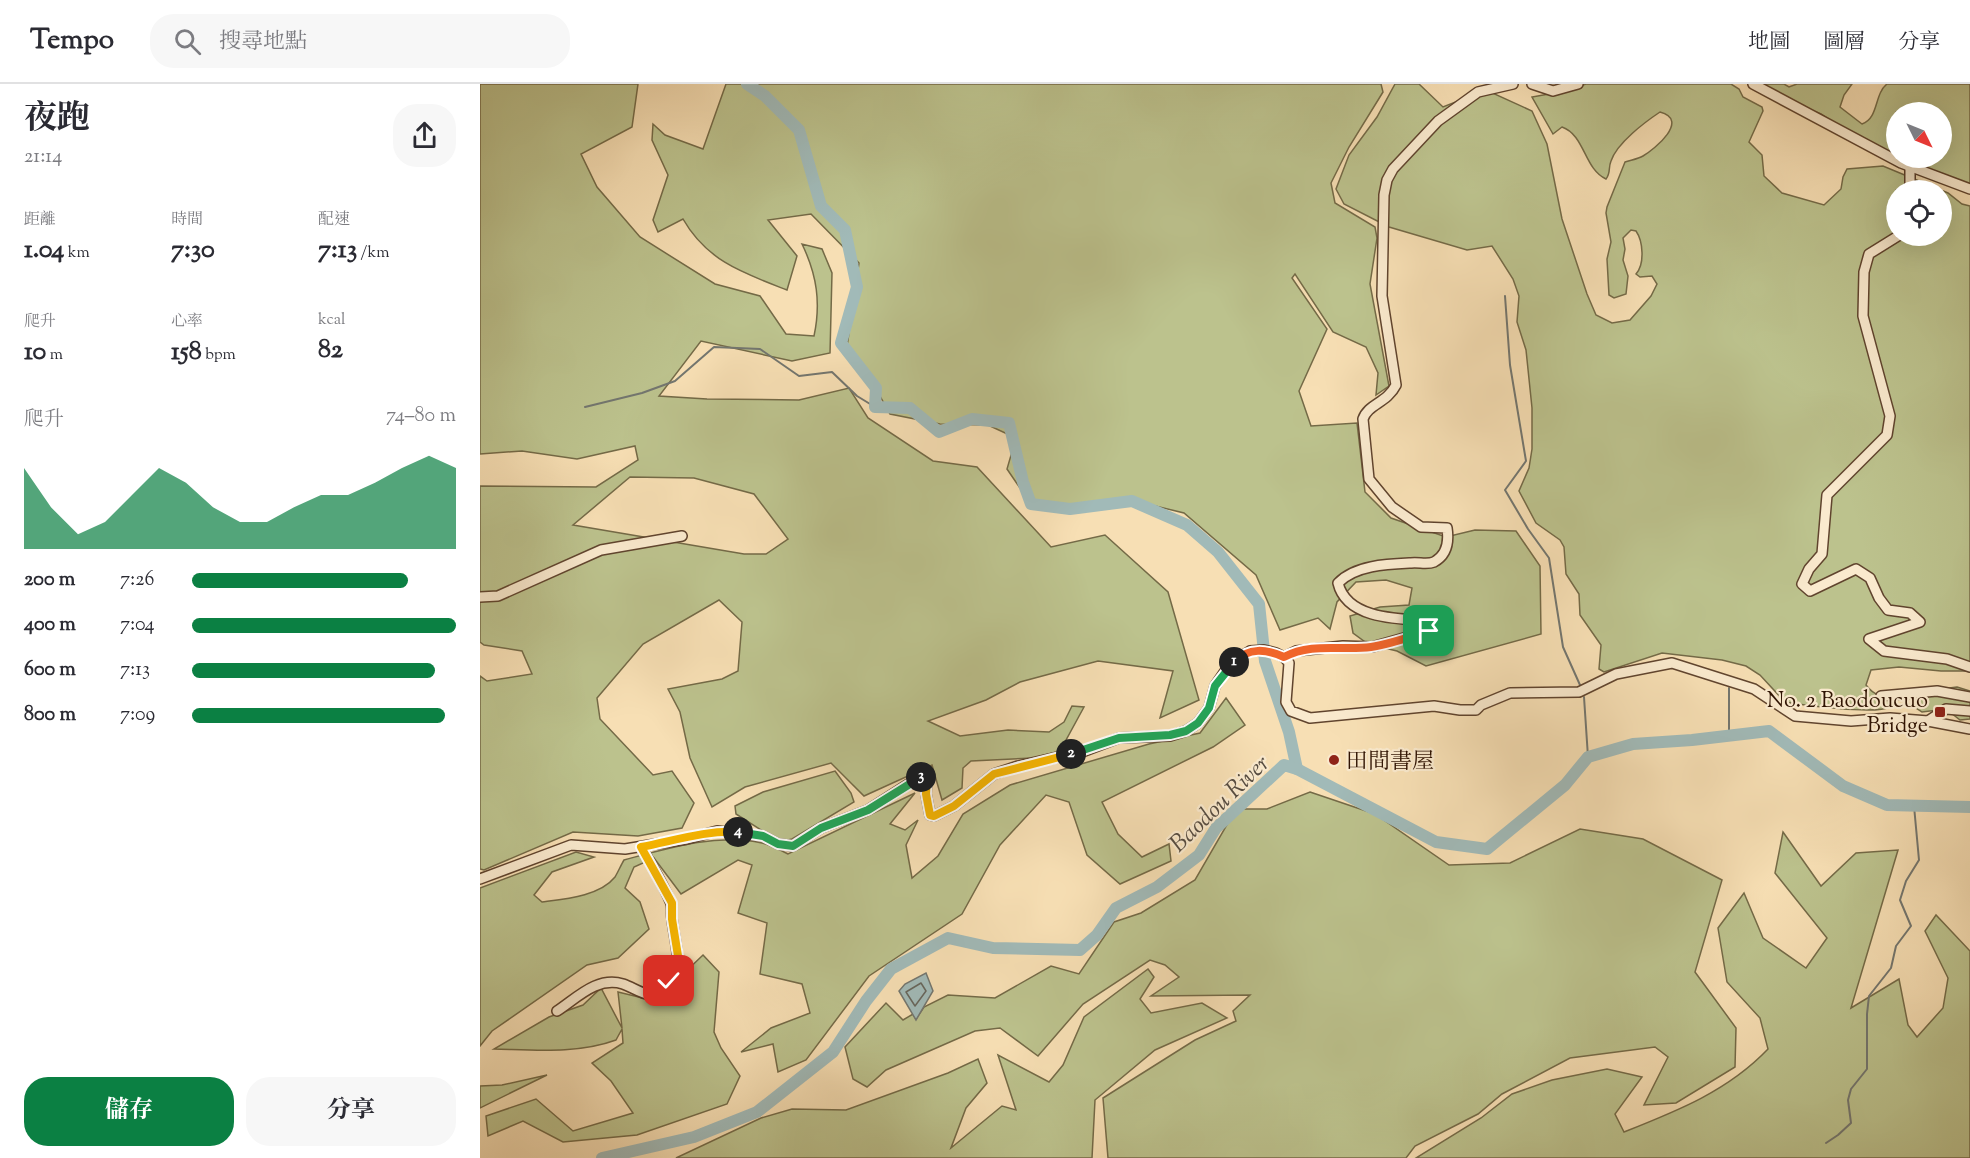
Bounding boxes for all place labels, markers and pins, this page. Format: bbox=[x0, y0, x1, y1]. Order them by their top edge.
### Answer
pin bbox=[1403, 605, 1454, 656]
pin: 1 bbox=[1219, 647, 1249, 677]
place label: No. 2 Baodoucuo Bridge bbox=[1767, 686, 1928, 743]
marker: No. 2 Baodoucuo Bridge bbox=[1933, 705, 1947, 719]
pin: 2 bbox=[1056, 739, 1086, 769]
place label: 田間書屋 bbox=[1346, 747, 1434, 779]
marker: 田間書屋 bbox=[1327, 753, 1341, 767]
pin: 3 bbox=[906, 762, 936, 792]
pin: 4 bbox=[723, 817, 753, 847]
pin bbox=[643, 955, 694, 1006]

